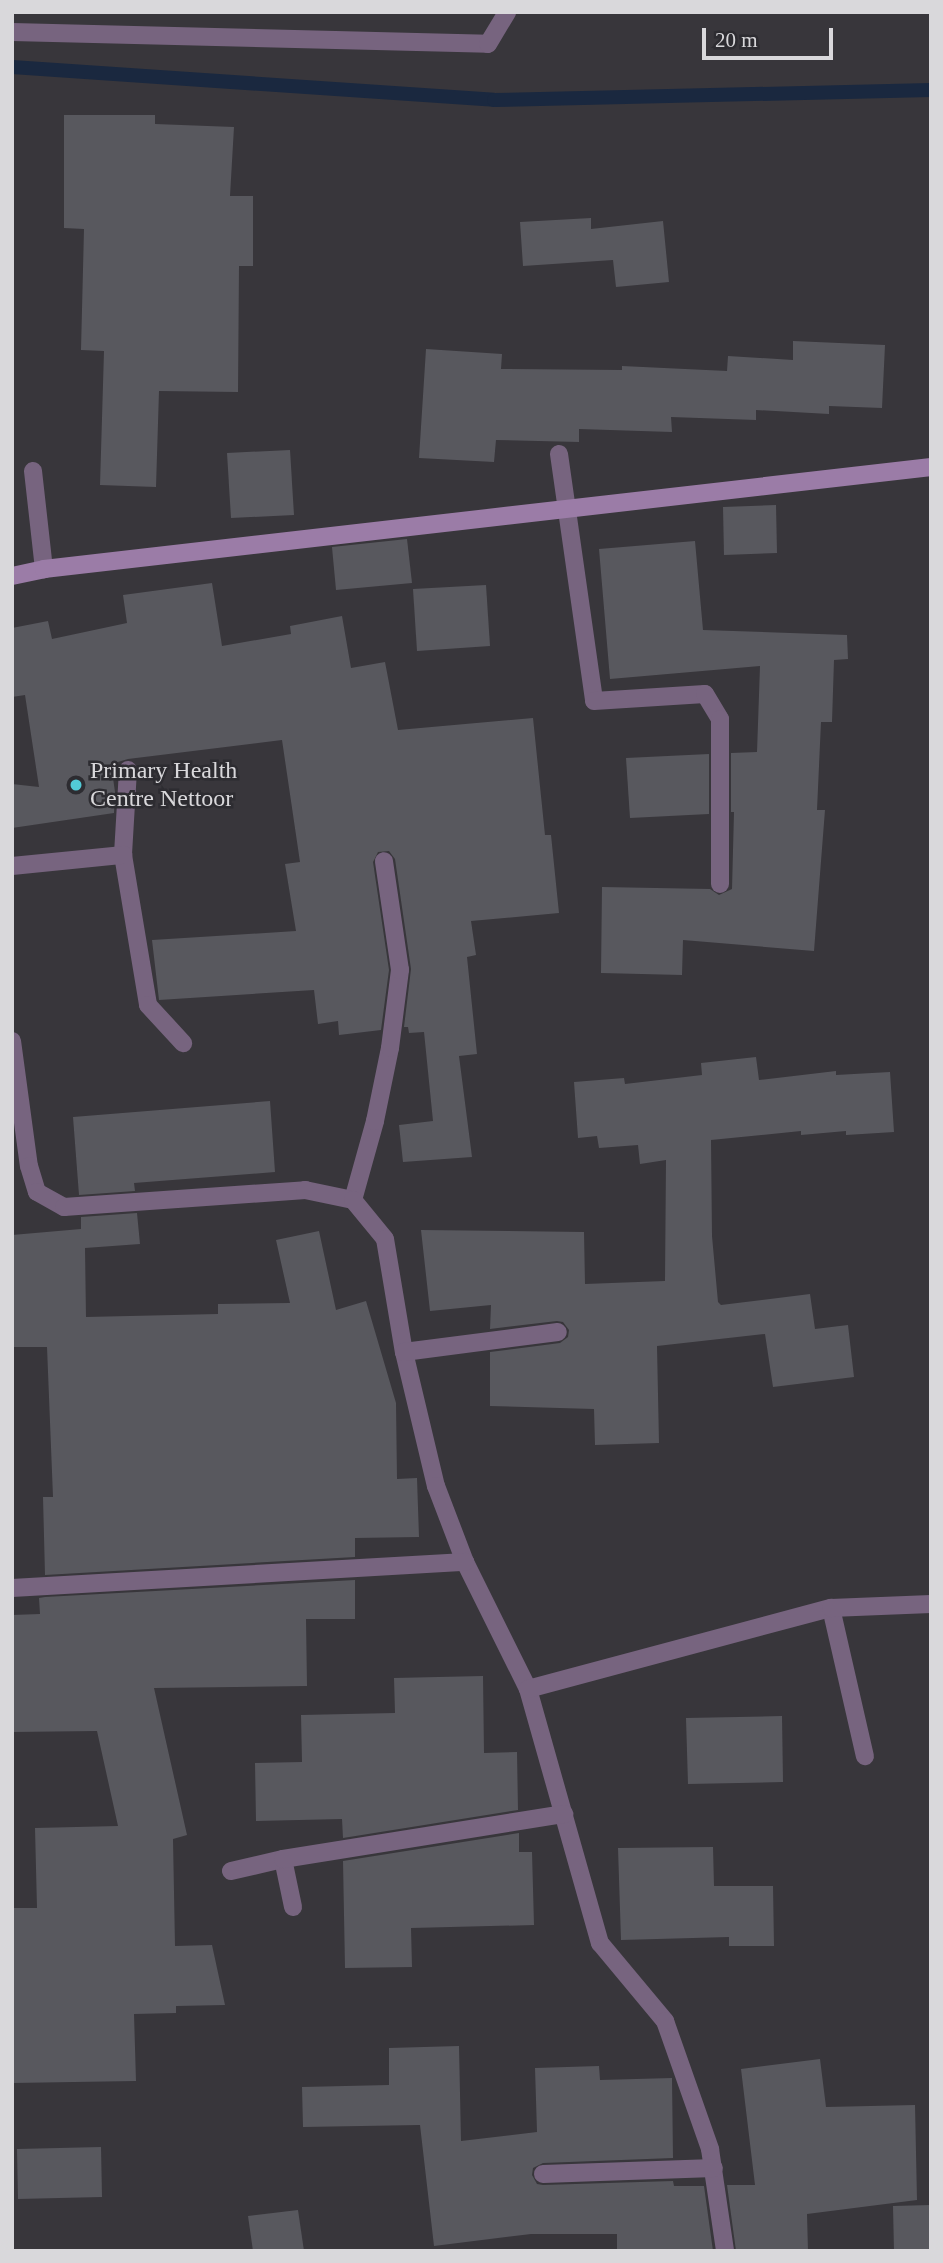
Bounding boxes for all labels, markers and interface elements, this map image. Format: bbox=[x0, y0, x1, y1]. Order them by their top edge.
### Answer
scale bar bbox=[705, 14, 836, 58]
text: 20 m bbox=[715, 28, 758, 52]
place label: Primary Health Centre Nettoor bbox=[90, 757, 237, 813]
marker: Primary Health Centre Nettoor bbox=[68, 777, 84, 793]

